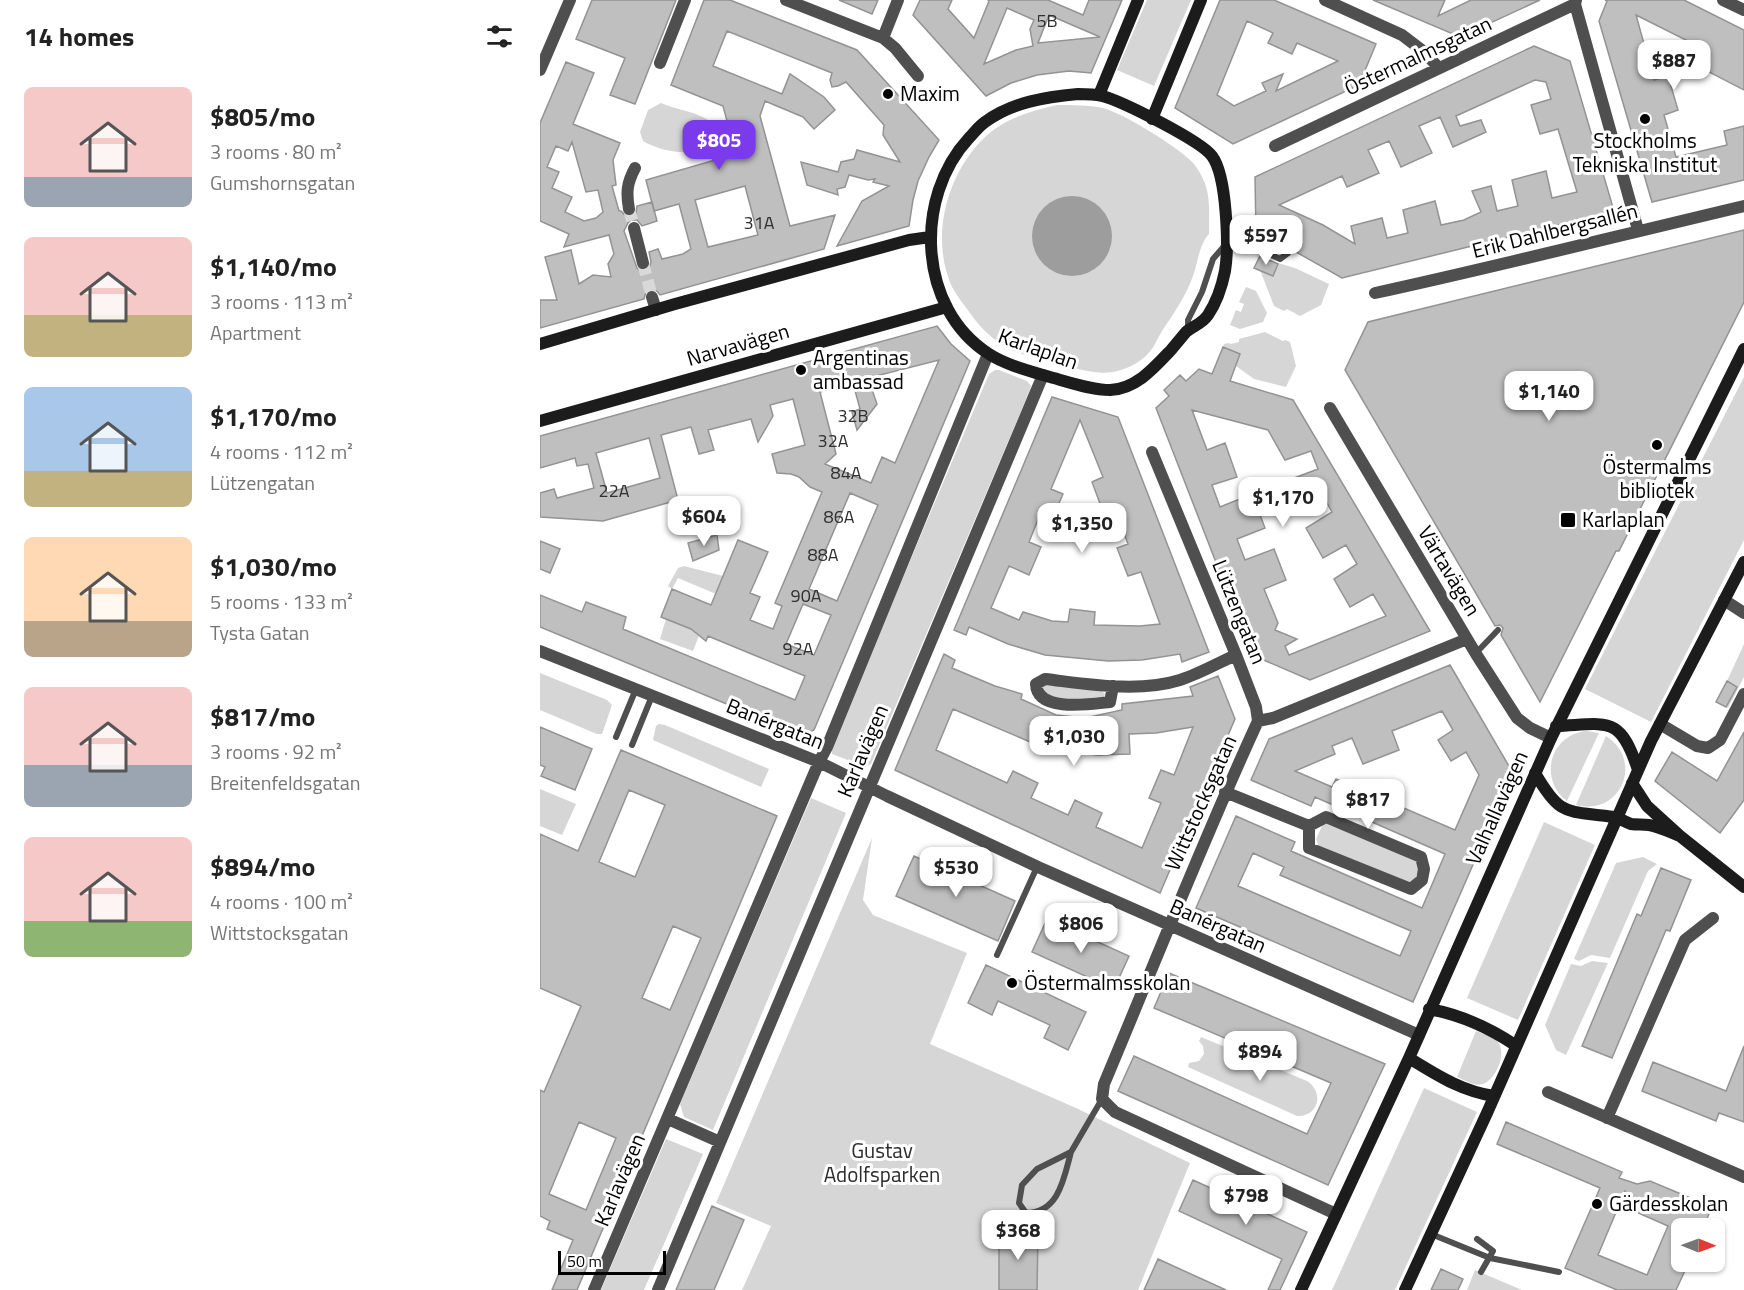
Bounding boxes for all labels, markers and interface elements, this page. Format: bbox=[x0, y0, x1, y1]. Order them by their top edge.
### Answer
house number: 5B bbox=[1036, 7, 1058, 34]
street label: Östermalmsgatan bbox=[1339, 7, 1497, 103]
text: 14 homes bbox=[24, 17, 134, 56]
icon: filters bbox=[483, 20, 516, 53]
pin: $887 bbox=[1638, 40, 1710, 91]
text: $887 bbox=[1652, 44, 1696, 75]
place label: Maxim bbox=[900, 77, 960, 109]
marker: Maxim bbox=[881, 87, 895, 101]
text: $805/mo bbox=[210, 97, 315, 136]
icon: home bbox=[72, 111, 144, 183]
marker: Stockholms Tekniska Institut bbox=[1638, 112, 1652, 126]
pin: $805 bbox=[683, 120, 755, 171]
text: $805 bbox=[697, 124, 741, 155]
place label: Stockholms Tekniska Institut bbox=[1573, 124, 1718, 180]
text: 3 rooms · 80 m² bbox=[210, 136, 342, 167]
text: Gumshornsgatan bbox=[210, 167, 355, 198]
street label: Erik Dahlbergsallén bbox=[1469, 194, 1641, 266]
house number: 31A bbox=[744, 209, 775, 236]
pin: $597 bbox=[1230, 215, 1302, 266]
text: $597 bbox=[1244, 219, 1288, 250]
text: $1,140/mo bbox=[210, 247, 337, 286]
icon: home bbox=[72, 261, 144, 333]
text: 3 rooms · 113 m² bbox=[210, 286, 353, 317]
street label: Narvavägen bbox=[683, 314, 793, 374]
text: Apartment bbox=[210, 317, 301, 348]
street label: Karlaplan bbox=[994, 319, 1083, 377]
place label: Argentinas ambassad bbox=[813, 341, 909, 397]
marker: Argentinas ambassad bbox=[794, 363, 808, 377]
pin: $1,140 bbox=[1500, 371, 1598, 422]
text: $1,140 bbox=[1518, 375, 1580, 406]
text: $1,170/mo bbox=[210, 397, 337, 436]
house number: 32B bbox=[837, 402, 869, 429]
icon: home bbox=[72, 411, 144, 483]
house number: 32A bbox=[818, 427, 849, 454]
text: 4 rooms · 112 m² bbox=[210, 436, 353, 467]
marker: Östermalms bibliotek bbox=[1650, 438, 1664, 452]
place label: Östermalms bibliotek bbox=[1602, 450, 1712, 506]
house number: 84A bbox=[831, 459, 862, 486]
text: Lützengatan bbox=[210, 467, 315, 498]
house number: 22A bbox=[599, 477, 630, 504]
pin: $1,170 bbox=[1234, 477, 1332, 528]
text: $1,170 bbox=[1252, 481, 1314, 512]
pin: $604 bbox=[668, 496, 740, 547]
text: $604 bbox=[682, 500, 726, 531]
house number: 86A bbox=[824, 503, 855, 530]
pin: $1,350 bbox=[1033, 503, 1131, 554]
place label: Karlaplan bbox=[1582, 503, 1665, 535]
text: $1,350 bbox=[1051, 507, 1113, 538]
marker: Karlaplan bbox=[1559, 511, 1577, 529]
street label: Värtavägen bbox=[1410, 519, 1489, 622]
house number: 88A bbox=[808, 541, 839, 568]
text: $1,030/mo bbox=[210, 547, 337, 586]
street label: Lützengatan bbox=[1204, 554, 1275, 669]
icon: home bbox=[72, 561, 144, 633]
house number: 90A bbox=[791, 582, 822, 609]
text: 5 rooms · 133 m² bbox=[210, 586, 353, 617]
text: Tysta Gatan bbox=[210, 617, 310, 648]
house number: 92A bbox=[783, 635, 814, 662]
street label: Banérgatan bbox=[722, 689, 829, 757]
text: $817/mo bbox=[210, 697, 315, 736]
street label: Karlavägen bbox=[828, 699, 896, 802]
icon: home bbox=[72, 711, 144, 783]
pin: $1,030 bbox=[1025, 716, 1123, 767]
text: $1,030 bbox=[1043, 720, 1105, 751]
street label: Wittstocksgatan bbox=[1156, 730, 1244, 876]
text: 3 rooms · 92 m² bbox=[210, 736, 342, 767]
street label: Valhallavägen bbox=[1457, 745, 1536, 870]
text: Breitenfeldsgatan bbox=[210, 767, 360, 798]
pin: $817 bbox=[1332, 779, 1404, 830]
text: $817 bbox=[1346, 783, 1390, 814]
text: $894/mo bbox=[210, 847, 315, 886]
pin: $530 bbox=[920, 847, 992, 898]
text: $530 bbox=[934, 851, 978, 882]
icon: home bbox=[72, 861, 144, 933]
text: 4 rooms · 100 m² bbox=[210, 886, 353, 917]
street label: Banérgatan bbox=[1165, 890, 1272, 961]
pin: $806 bbox=[1045, 903, 1117, 954]
text: $806 bbox=[1059, 907, 1103, 938]
text: Wittstocksgatan bbox=[210, 917, 349, 948]
place label: Östermalmsskolan bbox=[1024, 966, 1190, 998]
marker: Östermalmsskolan bbox=[1005, 976, 1019, 990]
pin: $894 bbox=[1224, 1031, 1296, 1082]
text: $894 bbox=[1238, 1035, 1282, 1066]
street label: Karlavägen bbox=[585, 1128, 653, 1231]
park label: Gustav Adolfsparken bbox=[824, 1134, 940, 1190]
pin: $798 bbox=[1210, 1175, 1282, 1226]
text: $798 bbox=[1224, 1179, 1268, 1210]
place label: Gärdesskolan bbox=[1609, 1187, 1728, 1219]
marker: Gärdesskolan bbox=[1590, 1197, 1604, 1211]
pin: $368 bbox=[982, 1210, 1054, 1261]
text: $368 bbox=[996, 1214, 1040, 1245]
north arrow bbox=[1671, 1218, 1725, 1272]
map controls bbox=[1671, 1218, 1725, 1272]
scale bar bbox=[558, 1248, 666, 1276]
text: 50 m bbox=[567, 1249, 602, 1273]

